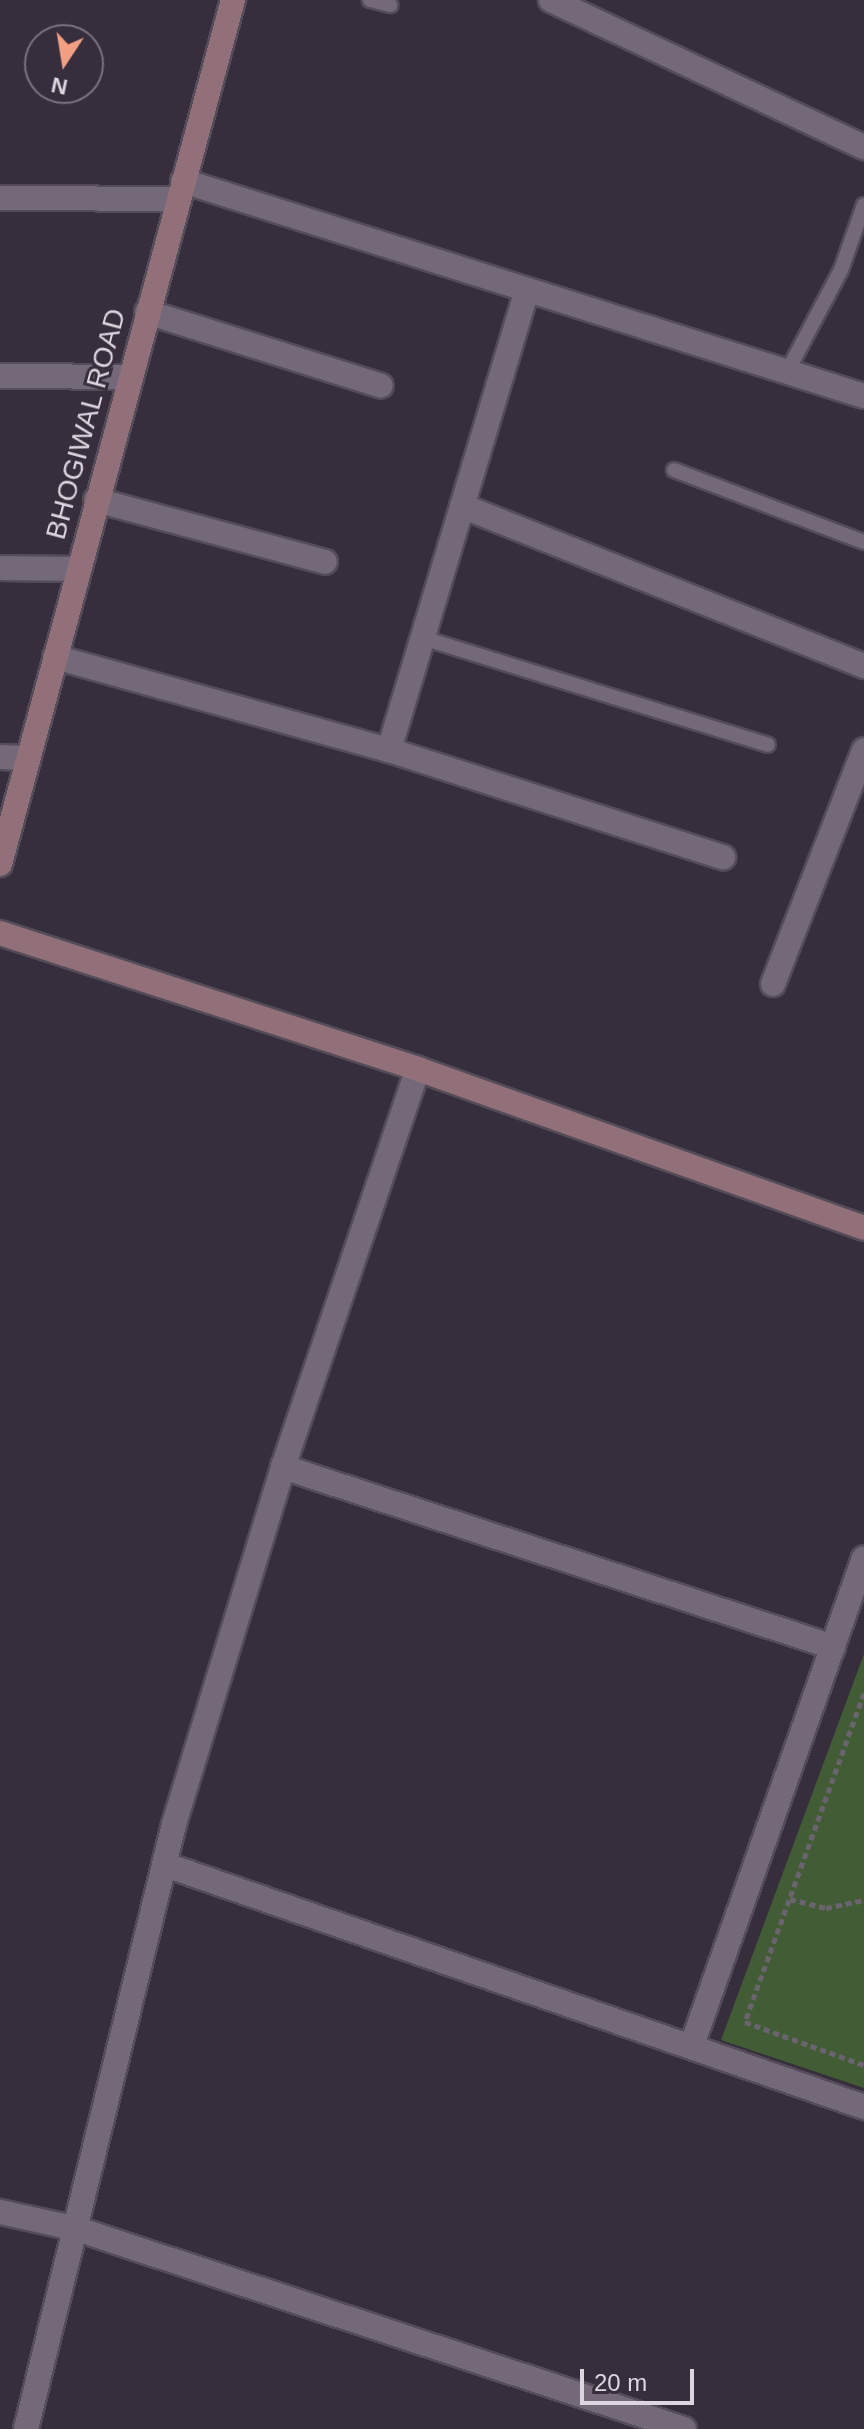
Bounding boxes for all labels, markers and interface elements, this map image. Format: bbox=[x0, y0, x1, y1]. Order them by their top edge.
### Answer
north arrow bbox=[24, 24, 104, 104]
text: N bbox=[49, 72, 70, 100]
street label: BHOGIWAL ROAD bbox=[39, 304, 133, 544]
scale bar bbox=[584, 2353, 698, 2403]
text: 20 m bbox=[594, 2369, 647, 2396]

